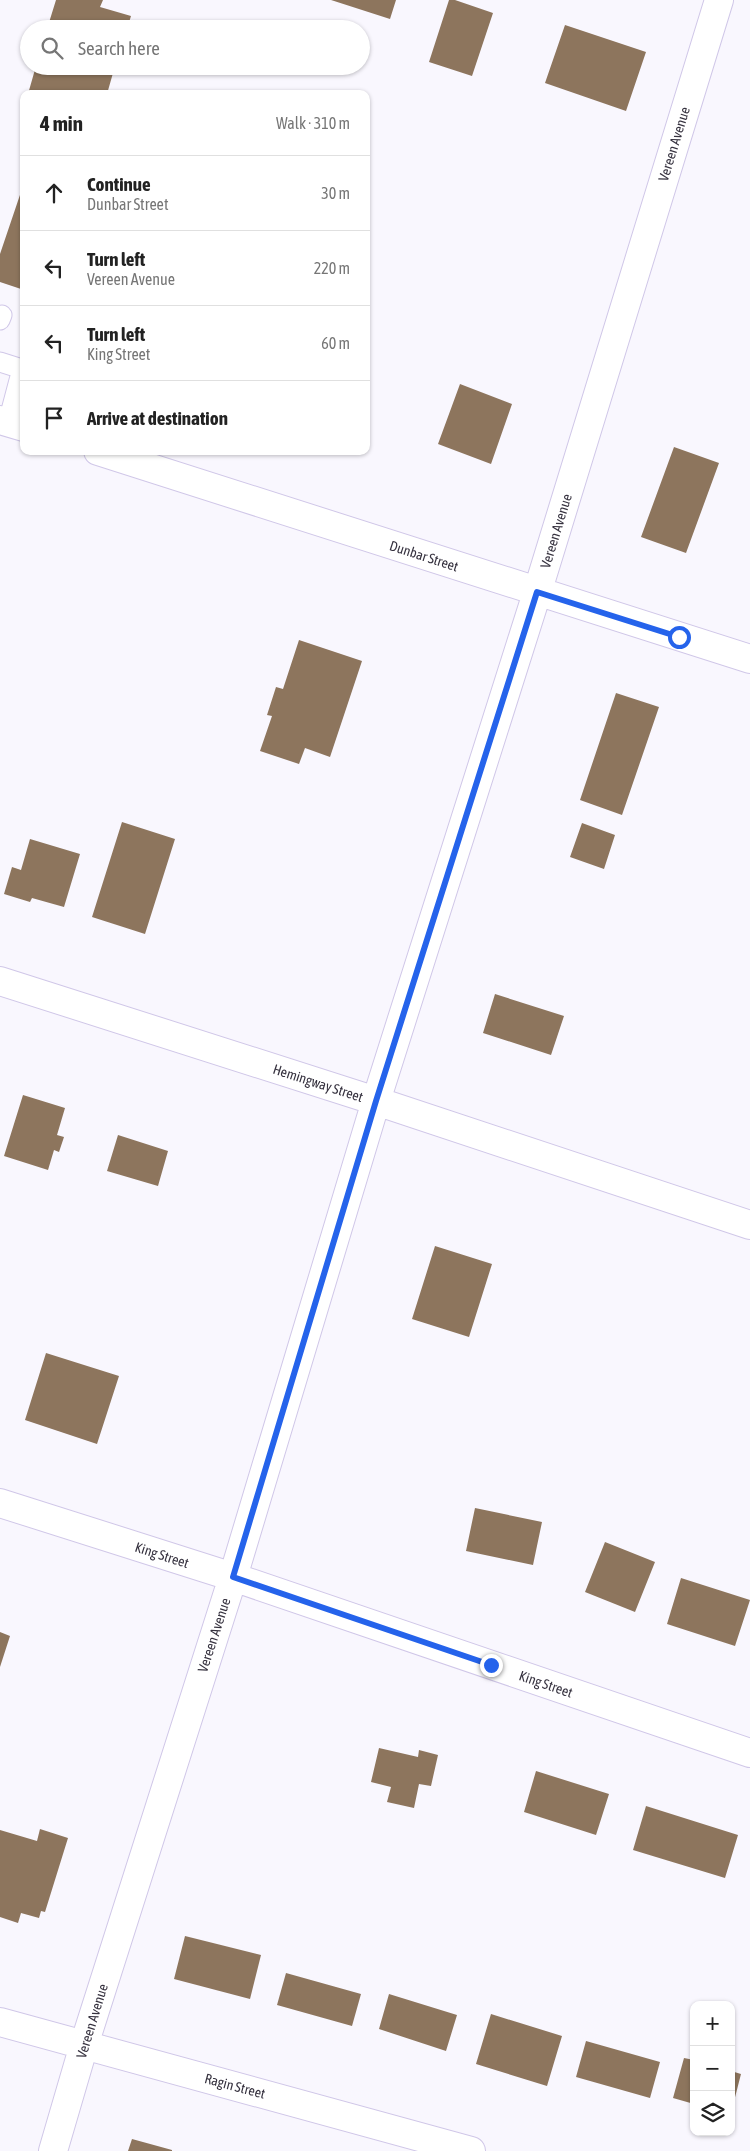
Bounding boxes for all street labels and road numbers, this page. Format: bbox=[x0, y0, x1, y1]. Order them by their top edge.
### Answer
street label: Vereen Avenue bbox=[655, 105, 693, 183]
street label: Vereen Avenue bbox=[537, 492, 575, 570]
street label: Dunbar Street bbox=[388, 537, 460, 575]
street label: Hemingway Street bbox=[271, 1061, 365, 1105]
street label: King Street bbox=[133, 1539, 191, 1571]
street label: Vereen Avenue bbox=[194, 1596, 234, 1674]
street label: King Street bbox=[517, 1667, 575, 1701]
street label: Vereen Avenue bbox=[73, 1982, 111, 2060]
street label: Ragin Street bbox=[203, 2070, 267, 2102]

